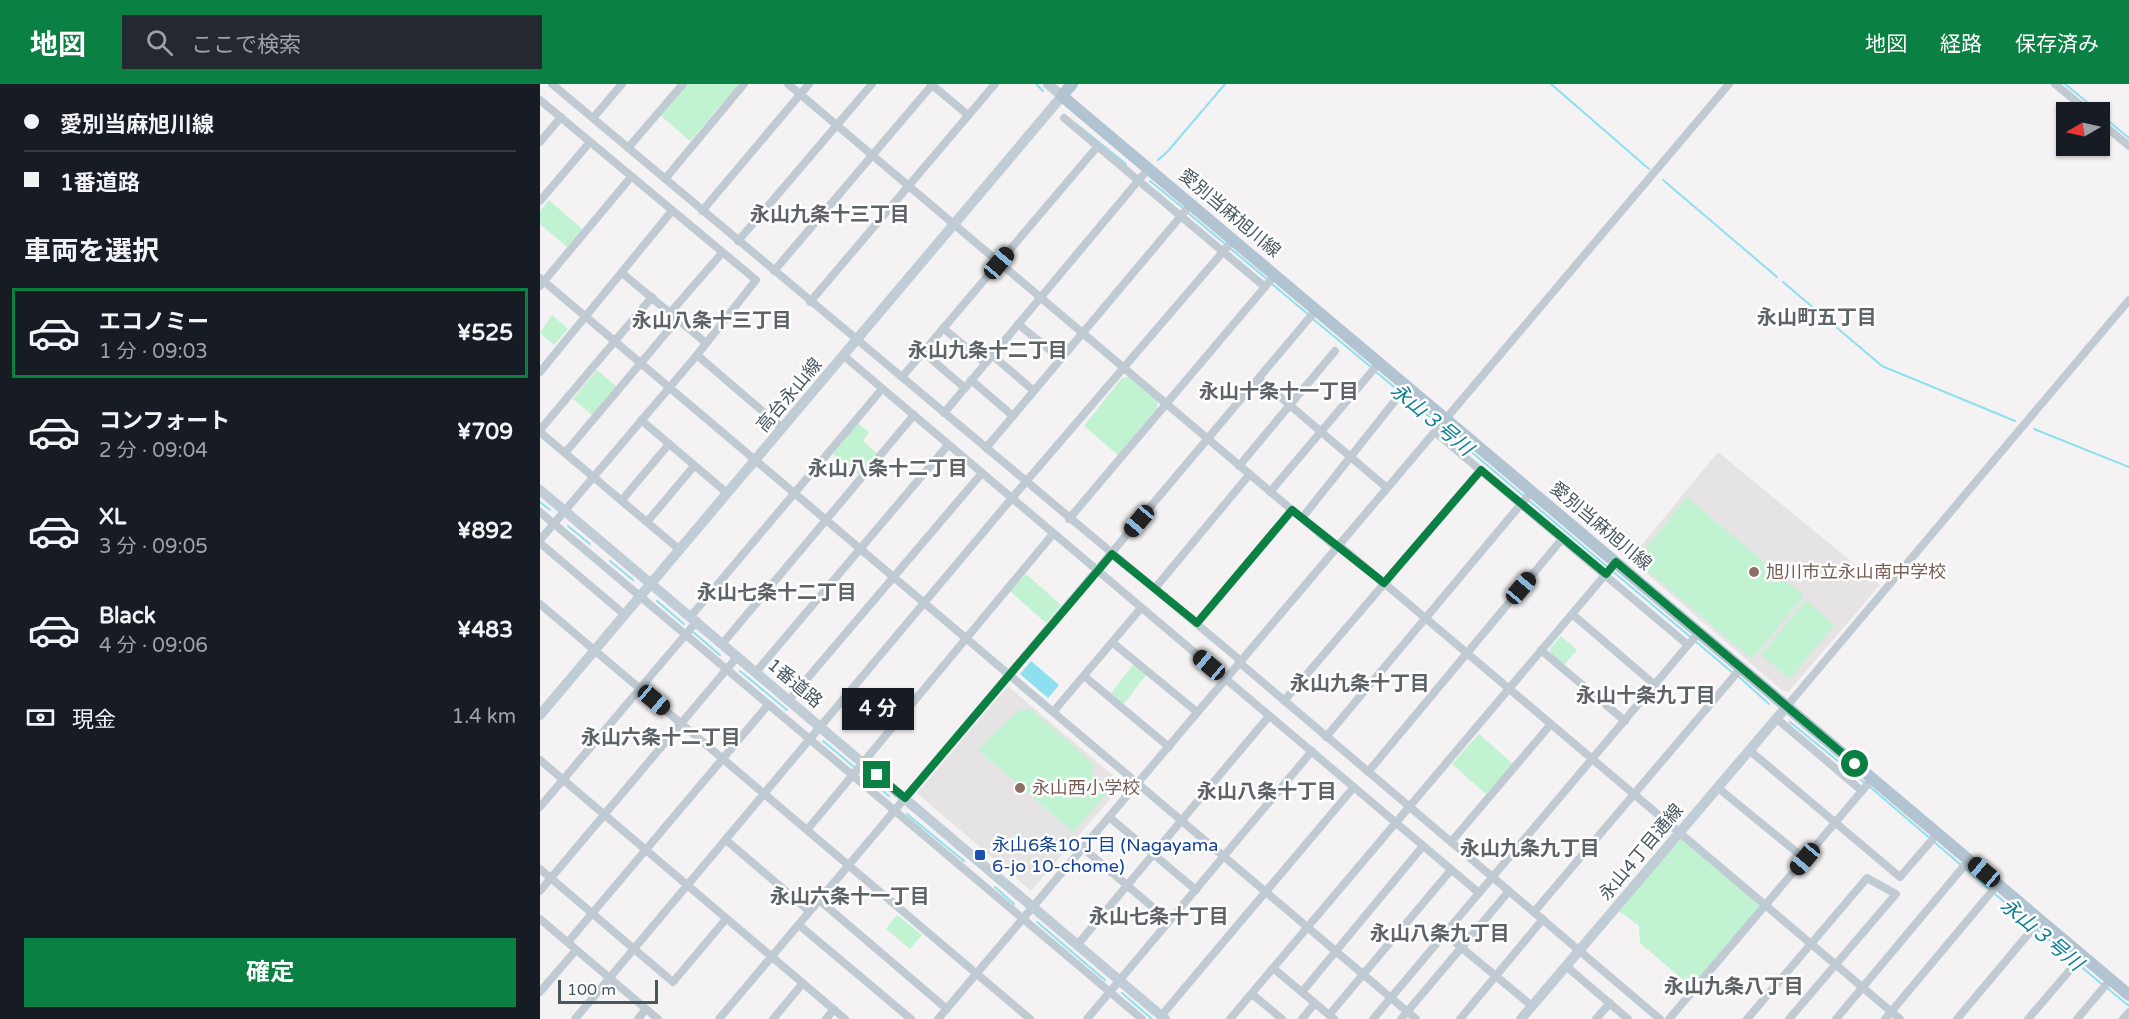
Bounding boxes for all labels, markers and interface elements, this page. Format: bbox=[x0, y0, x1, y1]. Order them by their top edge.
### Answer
search box bbox=[122, 15, 542, 69]
icon: search bbox=[143, 26, 176, 59]
text: 地図 bbox=[30, 28, 86, 62]
text: ここで検索 bbox=[191, 32, 301, 58]
text: 地図 bbox=[1865, 32, 1907, 57]
text: 経路 bbox=[1940, 32, 1982, 57]
text: 保存済み bbox=[2015, 32, 2099, 57]
north arrow bbox=[2056, 102, 2110, 156]
map controls bbox=[2056, 102, 2110, 156]
text: 愛別当麻旭川線 bbox=[60, 112, 214, 138]
street label: 愛別当麻旭川線 bbox=[1175, 164, 1285, 262]
text: 1番道路 bbox=[60, 170, 140, 196]
district label: 永山九条十三丁目 bbox=[750, 203, 910, 227]
text: 車両を選択 bbox=[24, 235, 159, 268]
car bbox=[981, 243, 1017, 283]
icon: car bbox=[27, 306, 81, 360]
district label: 永山町五丁目 bbox=[1757, 306, 1877, 330]
text: エコノミー bbox=[99, 309, 209, 335]
district label: 永山八条十三丁目 bbox=[632, 309, 792, 333]
text: ¥525 bbox=[457, 320, 513, 346]
district label: 永山九条十二丁目 bbox=[908, 339, 1068, 363]
text: 1 分 · 09:03 bbox=[99, 340, 208, 364]
street label: 高台永山線 bbox=[752, 353, 826, 437]
water label: 永山３号川 bbox=[1385, 378, 1479, 462]
district label: 永山十条十一丁目 bbox=[1199, 380, 1359, 404]
icon: car bbox=[27, 405, 81, 459]
text: コンフォート bbox=[99, 408, 230, 434]
text: ¥709 bbox=[457, 419, 513, 445]
text: 2 分 · 09:04 bbox=[99, 439, 208, 463]
district label: 永山八条十二丁目 bbox=[808, 457, 968, 481]
street label: 愛別当麻旭川線 bbox=[1546, 477, 1656, 575]
car bbox=[1121, 501, 1157, 541]
icon: car bbox=[27, 504, 81, 558]
text: XL bbox=[99, 504, 126, 530]
text: ¥892 bbox=[457, 518, 513, 544]
text: 3 分 · 09:05 bbox=[99, 535, 208, 559]
place label: 旭川市立永山南中学校 bbox=[1766, 561, 1946, 583]
marker: 旭川市立永山南中学校 bbox=[1747, 565, 1761, 579]
car bbox=[1503, 568, 1539, 608]
district label: 永山七条十二丁目 bbox=[697, 581, 857, 605]
icon: car bbox=[27, 603, 81, 657]
text: Black bbox=[99, 603, 156, 629]
text: ¥483 bbox=[457, 617, 513, 643]
text: 4 分 · 09:06 bbox=[99, 634, 208, 658]
car bbox=[1189, 647, 1229, 683]
street label: 1番道路 bbox=[763, 654, 827, 712]
district label: 永山九条十丁目 bbox=[1290, 672, 1430, 696]
car bbox=[634, 682, 674, 718]
district label: 永山十条九丁目 bbox=[1576, 684, 1716, 708]
callout: 4 分 bbox=[841, 688, 913, 730]
text: 4 分 bbox=[859, 697, 897, 721]
icon: cash bbox=[24, 701, 57, 734]
text: 1.4 km bbox=[452, 705, 516, 729]
text: 現金 bbox=[72, 707, 116, 733]
district label: 永山六条十二丁目 bbox=[581, 726, 741, 750]
route start bbox=[1841, 750, 1868, 777]
route end bbox=[863, 761, 890, 788]
place label: 永山西小学校 bbox=[1032, 777, 1140, 799]
district label: 永山八条十丁目 bbox=[1197, 780, 1337, 804]
marker: 永山西小学校 bbox=[1013, 781, 1027, 795]
street label: 永山4丁目通線 bbox=[1594, 799, 1688, 905]
place label: 永山6条10丁目 (Nagayama 6-jo 10-chome) bbox=[992, 834, 1218, 877]
district label: 永山九条九丁目 bbox=[1460, 837, 1600, 861]
car bbox=[1787, 839, 1823, 879]
marker: 永山6条10丁目 (Nagayama 6-jo 10-chome) bbox=[973, 848, 987, 862]
car bbox=[1964, 854, 2004, 890]
district label: 永山六条十一丁目 bbox=[770, 885, 930, 909]
water label: 永山３号川 bbox=[1995, 893, 2089, 977]
district label: 永山七条十丁目 bbox=[1089, 905, 1229, 929]
district label: 永山八条九丁目 bbox=[1370, 922, 1510, 946]
button: 確定 bbox=[24, 938, 516, 1007]
district label: 永山九条八丁目 bbox=[1664, 975, 1804, 999]
scale bar bbox=[558, 977, 658, 1004]
text: 100 m bbox=[567, 980, 616, 1000]

